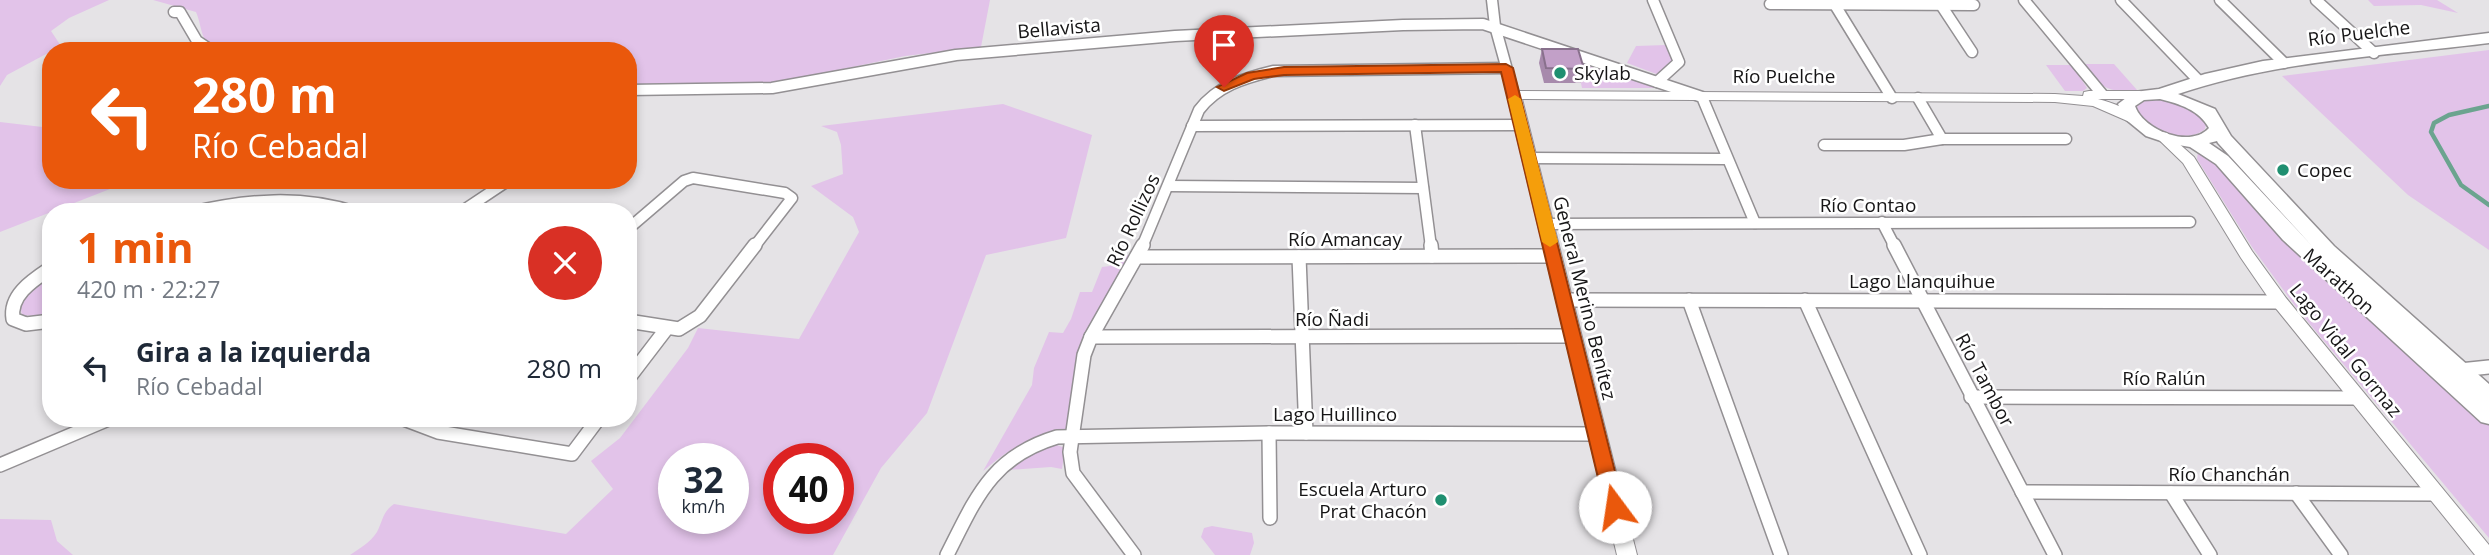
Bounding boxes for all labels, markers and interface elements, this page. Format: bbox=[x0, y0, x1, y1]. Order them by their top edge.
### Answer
street label: Bellavista bbox=[1016, 11, 1102, 45]
street label: Río Puelche bbox=[2306, 14, 2412, 52]
pin bbox=[1194, 15, 1254, 87]
icon: arrive bbox=[1205, 26, 1243, 64]
place label: Skylab bbox=[1574, 60, 1631, 86]
text: 280 m bbox=[192, 61, 337, 127]
street label: Río Puelche bbox=[1733, 63, 1835, 89]
marker: Skylab bbox=[1552, 65, 1568, 81]
icon: left bbox=[77, 70, 168, 161]
text: Río Cebadal bbox=[192, 124, 368, 167]
place label: Copec bbox=[2297, 157, 2352, 183]
marker: Copec bbox=[2275, 162, 2291, 178]
street label: Río Rollizos bbox=[1100, 169, 1166, 271]
street label: Río Contao bbox=[1820, 192, 1916, 218]
street label: General Merino Benítez bbox=[1547, 193, 1623, 403]
text: 1 min bbox=[77, 218, 194, 275]
button: close bbox=[528, 226, 602, 300]
street label: Río Amancay bbox=[1288, 226, 1402, 252]
street label: Marathon bbox=[2298, 242, 2380, 320]
street label: Lago Llanquihue bbox=[1849, 268, 1995, 294]
text: 420 m · 22:27 bbox=[77, 273, 220, 305]
street label: Lago Vidal Gormaz bbox=[2284, 278, 2408, 422]
street label: Río Ñadi bbox=[1295, 306, 1369, 332]
street label: Río Tambor bbox=[1950, 329, 2021, 431]
text: Gira a la izquierda bbox=[136, 334, 371, 370]
icon: left bbox=[77, 349, 115, 387]
text: 280 m bbox=[527, 350, 602, 386]
street label: Río Ralún bbox=[2122, 365, 2206, 391]
text: Río Cebadal bbox=[136, 370, 263, 402]
street label: Lago Huillinco bbox=[1273, 401, 1397, 427]
speed limit sign: 40 bbox=[763, 443, 854, 534]
text: 32 bbox=[683, 456, 724, 503]
street label: Río Chanchán bbox=[2168, 461, 2290, 487]
position arrow bbox=[1578, 470, 1652, 544]
place label: Escuela Arturo Prat Chacón bbox=[1298, 476, 1427, 524]
marker: Escuela Arturo Prat Chacón bbox=[1433, 492, 1449, 508]
text: km/h bbox=[682, 494, 725, 518]

